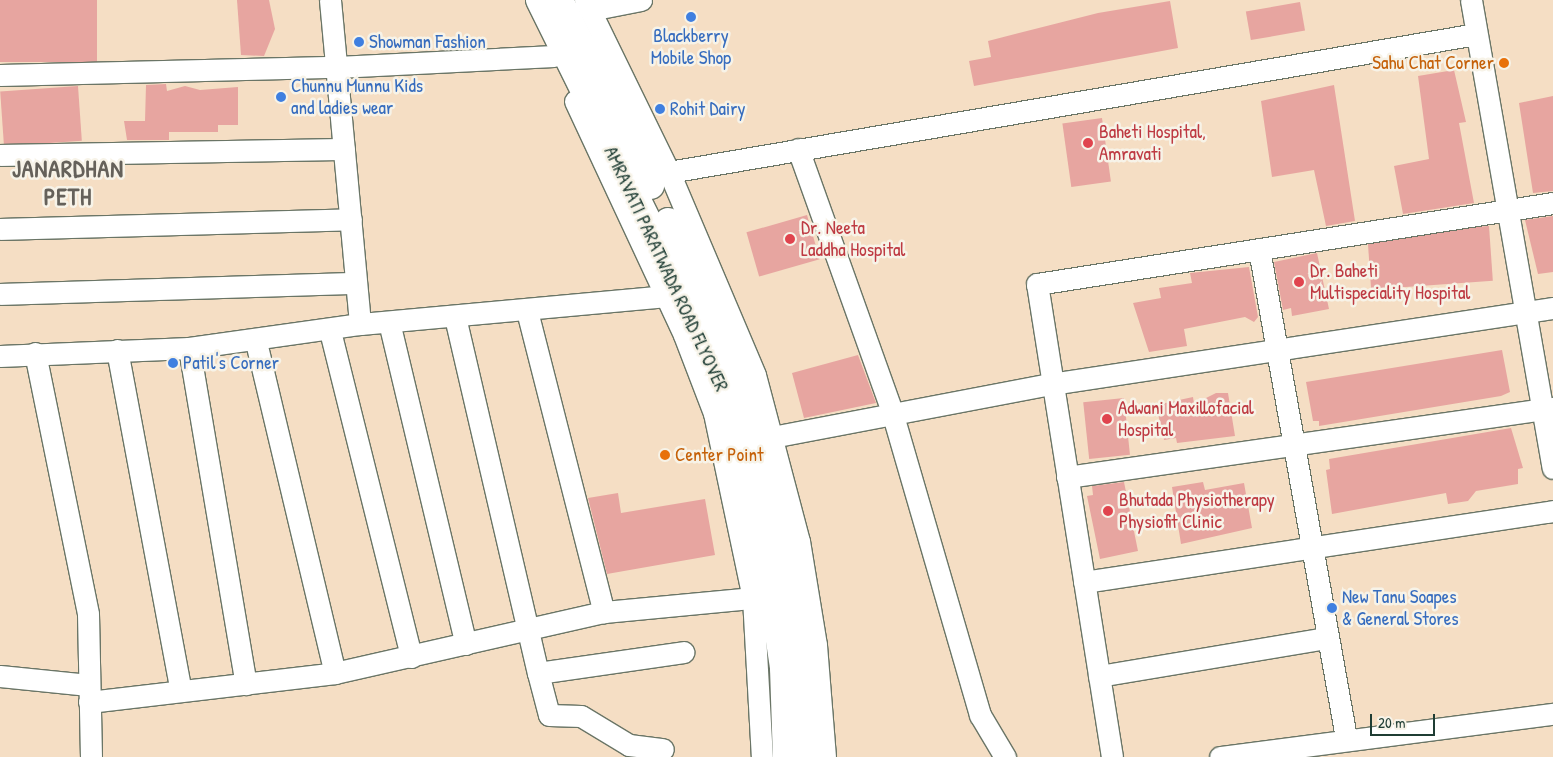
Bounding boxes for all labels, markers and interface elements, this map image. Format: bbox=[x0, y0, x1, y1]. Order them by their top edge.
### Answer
marker: Blackberry Mobile Shop bbox=[685, 11, 697, 23]
place label: Blackberry Mobile Shop bbox=[651, 25, 731, 69]
place label: Showman Fashion bbox=[369, 31, 486, 53]
marker: Showman Fashion bbox=[353, 36, 365, 48]
place label: Sahu Chat Corner bbox=[1372, 52, 1494, 74]
marker: Sahu Chat Corner bbox=[1498, 57, 1510, 69]
place label: Chunnu Munnu Kids and ladies wear bbox=[291, 75, 423, 119]
marker: Chunnu Munnu Kids and ladies wear bbox=[275, 91, 287, 103]
place label: Rohit Dairy bbox=[670, 98, 746, 120]
marker: Rohit Dairy bbox=[654, 103, 666, 115]
place label: Baheti Hospital, Amravati bbox=[1099, 121, 1206, 165]
marker: Baheti Hospital, Amravati bbox=[1081, 136, 1095, 150]
street label: AMRAVATI PARATWADA ROAD FLYOVER bbox=[599, 143, 733, 395]
district label: JANARDHAN PETH bbox=[11, 155, 125, 211]
place label: Dr. Neeta Laddha Hospital bbox=[801, 217, 905, 261]
marker: Dr. Neeta Laddha Hospital bbox=[783, 232, 797, 246]
place label: Dr. Baheti Multispeciality Hospital bbox=[1310, 260, 1470, 304]
marker: Dr. Baheti Multispeciality Hospital bbox=[1292, 275, 1306, 289]
place label: Patil's Corner bbox=[183, 352, 279, 374]
marker: Patil's Corner bbox=[167, 357, 179, 369]
place label: Adwani Maxillofacial Hospital bbox=[1118, 397, 1254, 441]
marker: Adwani Maxillofacial Hospital bbox=[1100, 412, 1114, 426]
place label: Center Point bbox=[675, 444, 764, 466]
marker: Center Point bbox=[659, 449, 671, 461]
place label: Bhutada Physiotherapy Physiofit Clinic bbox=[1119, 489, 1275, 533]
marker: Bhutada Physiotherapy Physiofit Clinic bbox=[1101, 504, 1115, 518]
place label: New Tanu Soapes & General Stores bbox=[1342, 586, 1459, 630]
marker: New Tanu Soapes & General Stores bbox=[1326, 602, 1338, 614]
scale bar bbox=[1373, 704, 1438, 736]
text: 20 m bbox=[1378, 712, 1405, 733]

